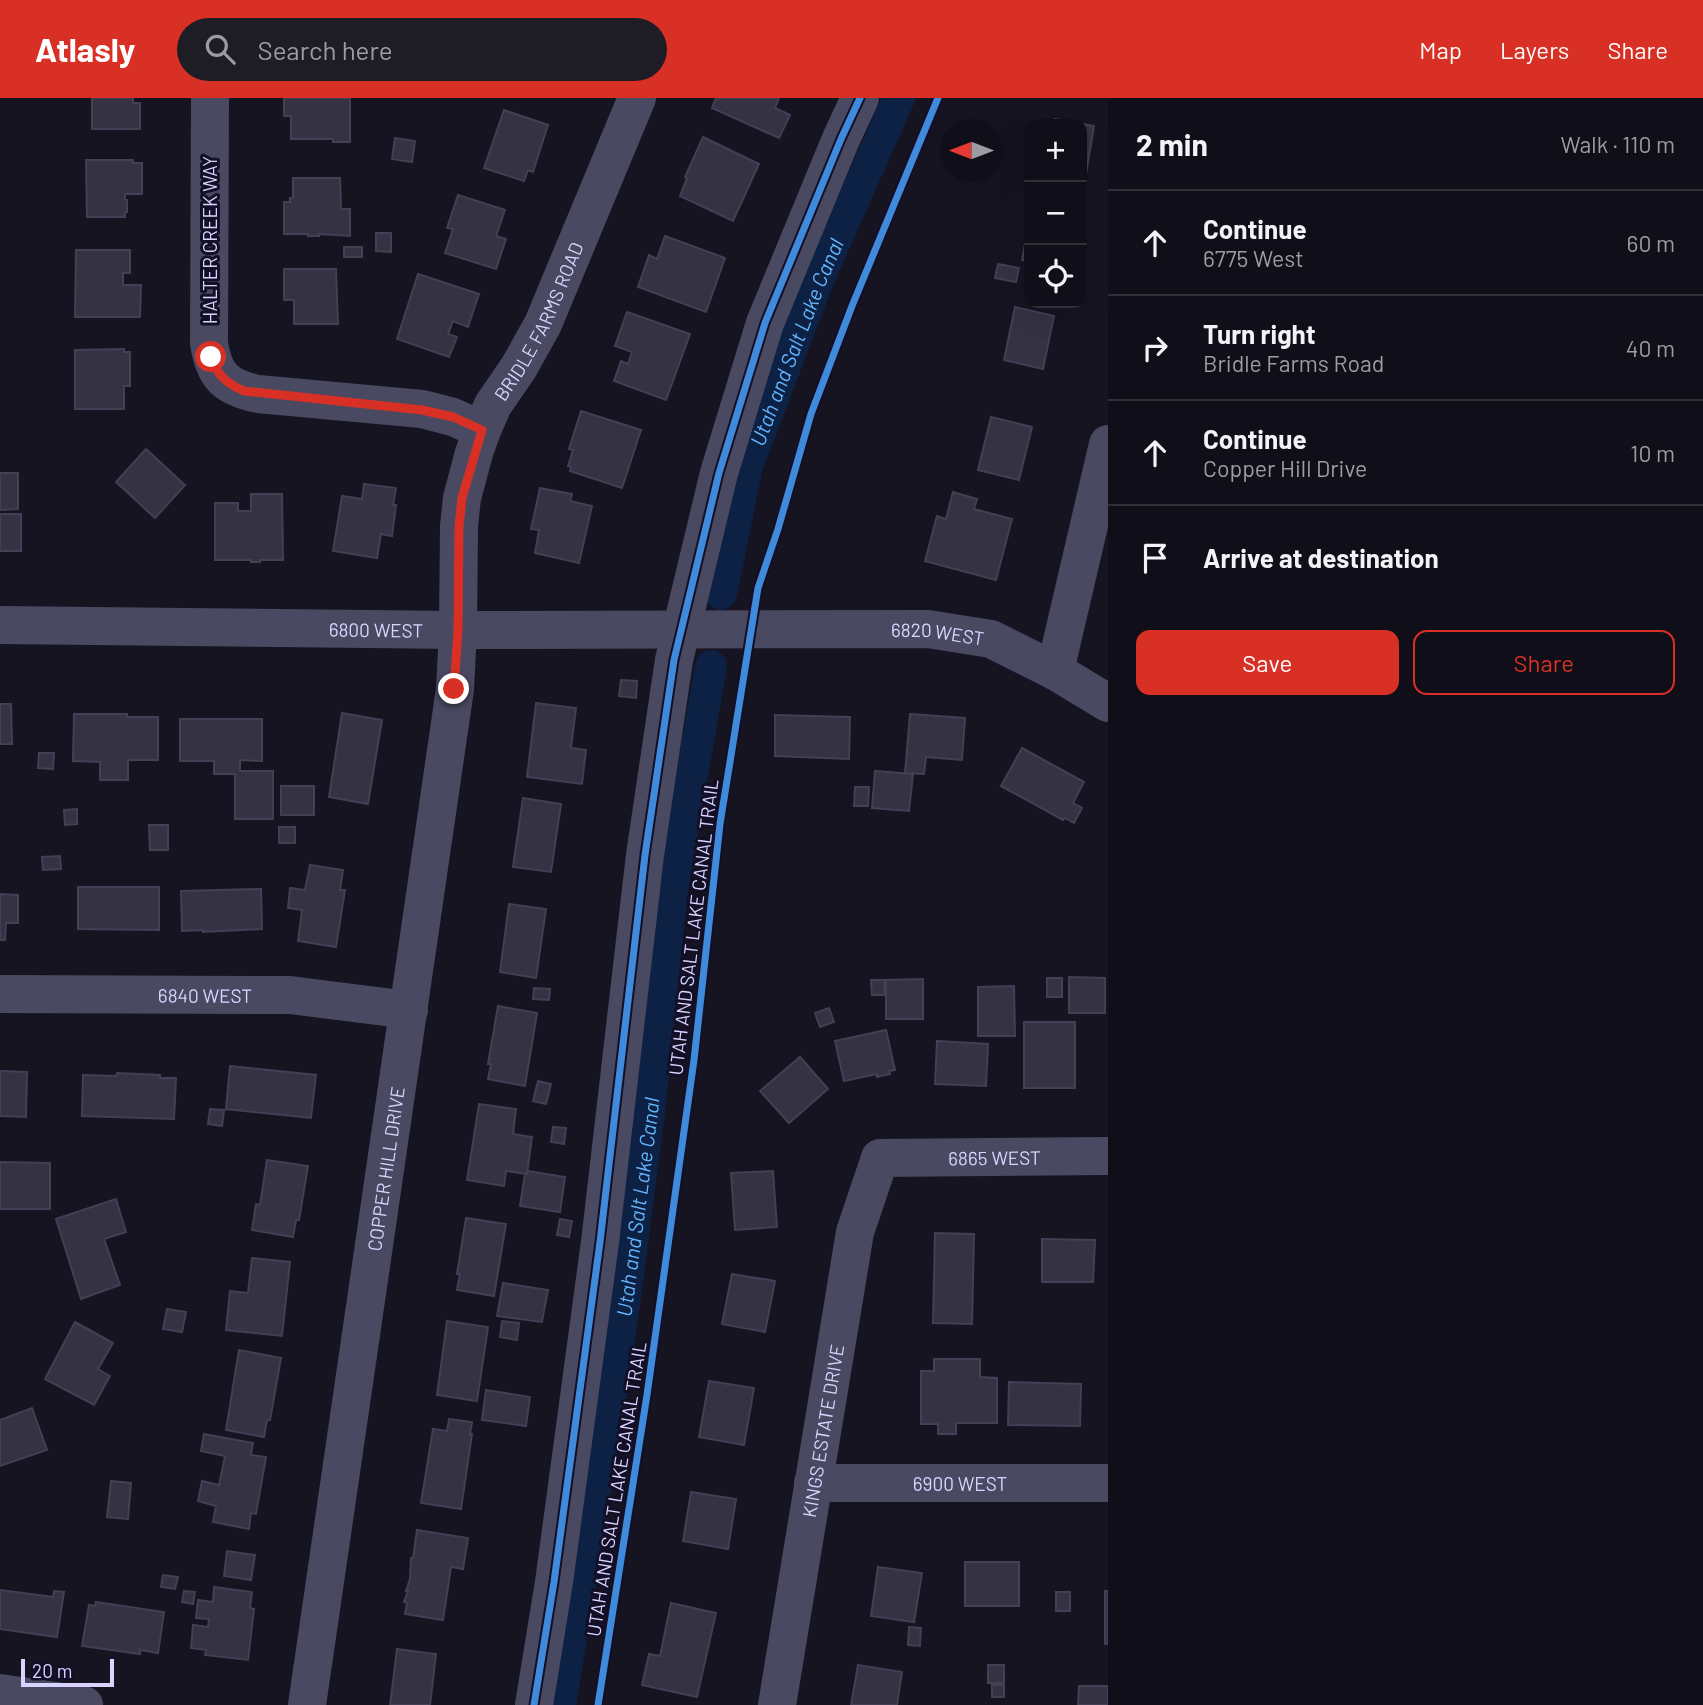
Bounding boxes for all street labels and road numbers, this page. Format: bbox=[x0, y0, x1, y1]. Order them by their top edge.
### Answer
street label: HALTER CREEK WAY bbox=[198, 156, 221, 324]
street label: BRIDLE FARMS ROAD bbox=[488, 238, 587, 404]
street label: 6800 WEST bbox=[329, 617, 423, 641]
street label: 6820 WEST bbox=[891, 617, 986, 649]
street label: UTAH AND SALT LAKE CANAL TRAIL bbox=[663, 777, 723, 1076]
street label: 6840 WEST bbox=[158, 983, 252, 1006]
street label: COPPER HILL DRIVE bbox=[362, 1085, 408, 1253]
street label: 6865 WEST bbox=[948, 1145, 1041, 1169]
street label: UTAH AND SALT LAKE CANAL TRAIL bbox=[581, 1340, 651, 1638]
street label: KINGS ESTATE DRIVE bbox=[797, 1342, 848, 1519]
street label: 6900 WEST bbox=[913, 1472, 1007, 1495]

